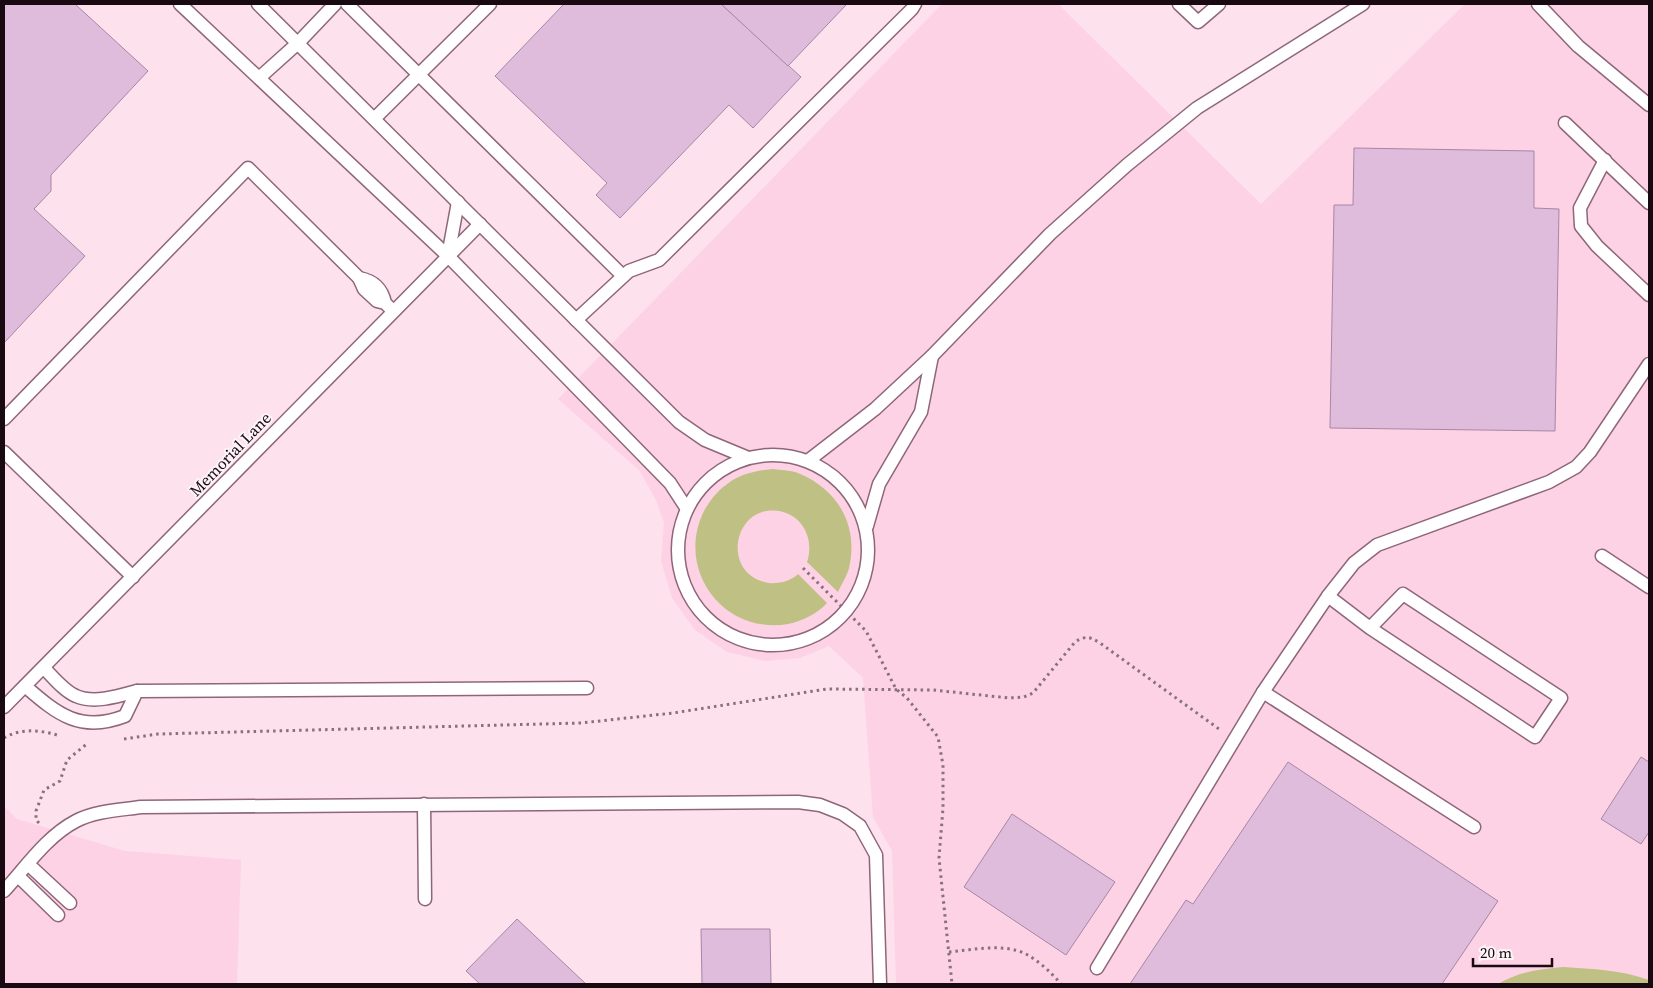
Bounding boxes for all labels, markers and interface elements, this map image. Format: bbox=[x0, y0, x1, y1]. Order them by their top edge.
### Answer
street label: Memorial Lane bbox=[184, 407, 276, 501]
scale bar bbox=[1473, 936, 1552, 968]
text: 20 m bbox=[1480, 942, 1512, 963]

